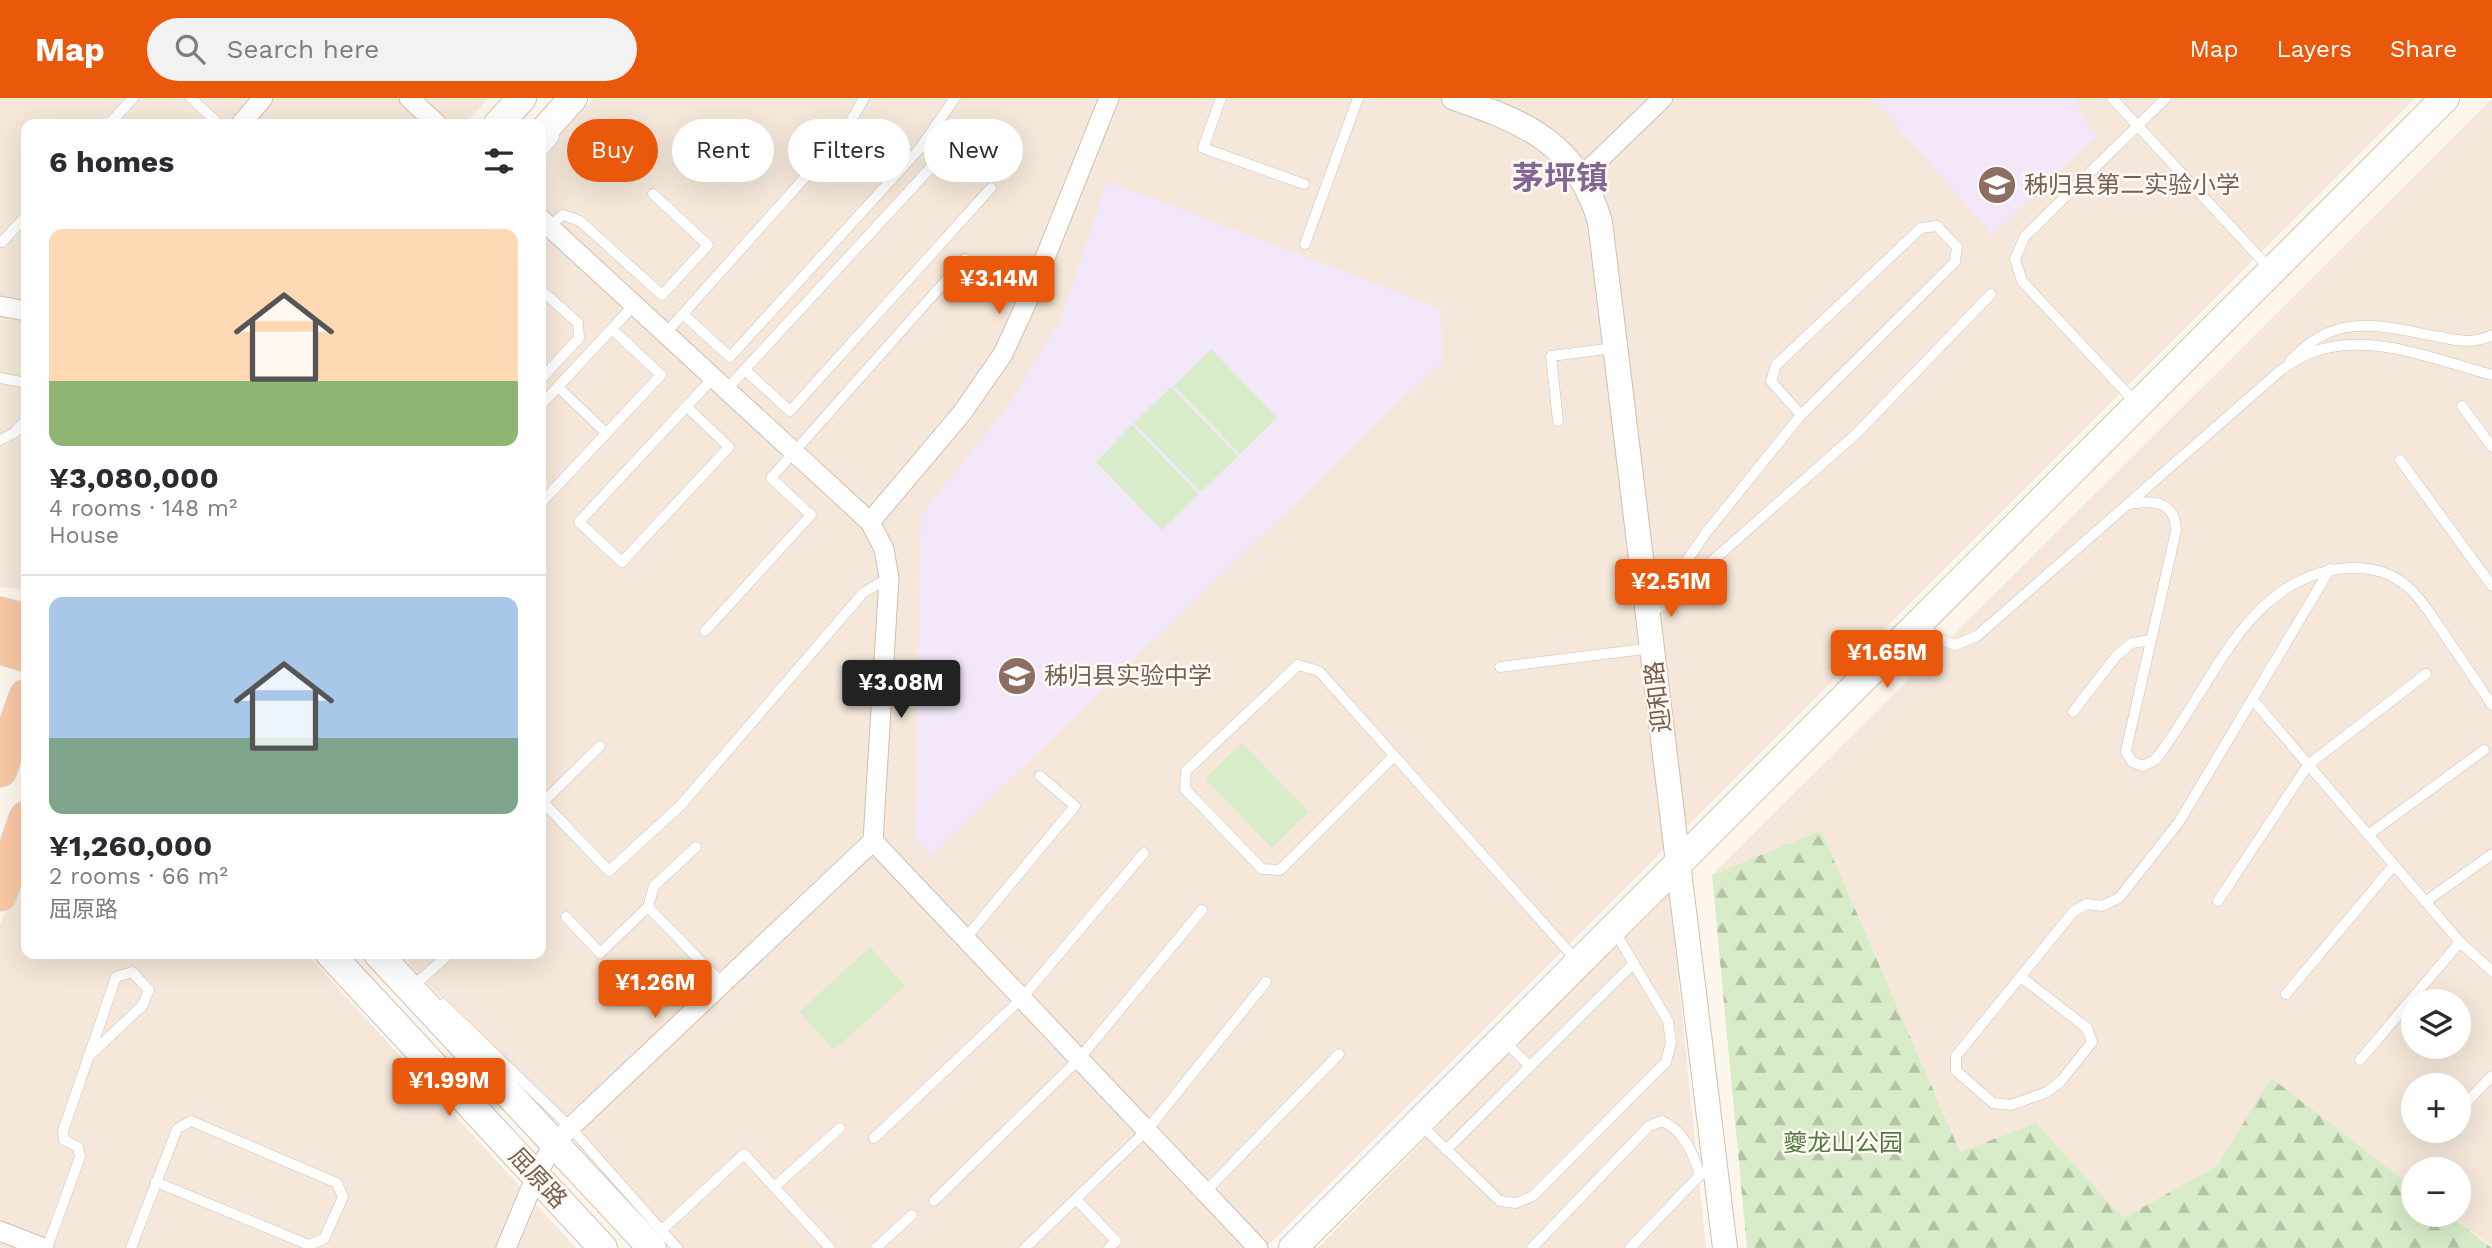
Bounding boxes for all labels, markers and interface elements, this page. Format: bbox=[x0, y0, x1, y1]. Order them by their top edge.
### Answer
search box bbox=[147, 18, 637, 81]
text: Map bbox=[35, 30, 105, 69]
icon: search bbox=[171, 30, 209, 68]
text: Search here bbox=[227, 34, 379, 64]
text: Map bbox=[2190, 35, 2238, 63]
text: Layers bbox=[2276, 35, 2352, 63]
text: Share bbox=[2390, 35, 2457, 63]
chip: Buy bbox=[567, 119, 658, 182]
chip: Rent bbox=[672, 119, 774, 182]
chip: Filters bbox=[788, 119, 910, 182]
chip: New bbox=[924, 119, 1023, 182]
icon: filters bbox=[480, 142, 518, 180]
text: 6 homes bbox=[49, 144, 174, 179]
district label: 茅坪镇 bbox=[1512, 159, 1608, 197]
school or university icon: 秭归县第二实验小学 bbox=[1976, 164, 2018, 206]
place label: 秭归县第二实验小学 bbox=[2024, 171, 2240, 199]
pin: ¥3.14M bbox=[942, 256, 1056, 316]
text: ¥3.14M bbox=[959, 265, 1039, 292]
icon: home bbox=[221, 274, 347, 400]
text: ¥3,080,000 bbox=[49, 460, 219, 495]
text: 4 rooms · 148 m² bbox=[49, 495, 237, 522]
text: House bbox=[49, 522, 119, 549]
pin: ¥2.51M bbox=[1614, 560, 1728, 619]
text: ¥2.51M bbox=[1631, 568, 1711, 595]
pin: ¥1.65M bbox=[1830, 630, 1944, 690]
text: ¥1.65M bbox=[1847, 639, 1927, 666]
icon: home bbox=[221, 643, 347, 769]
school or university icon: 秭归县实验中学 bbox=[996, 655, 1038, 697]
pin: ¥3.08M bbox=[844, 660, 958, 720]
street label: 迎和路 bbox=[1640, 660, 1676, 734]
place label: 秭归县实验中学 bbox=[1044, 662, 1212, 690]
text: ¥3.08M bbox=[858, 669, 944, 696]
text: ¥1,260,000 bbox=[49, 828, 212, 863]
text: 2 rooms · 66 m² bbox=[49, 863, 228, 890]
text: 屈原路 bbox=[49, 896, 118, 923]
pin: ¥1.26M bbox=[598, 960, 712, 1020]
text: ¥1.26M bbox=[615, 969, 695, 996]
map controls bbox=[2401, 989, 2471, 1227]
button: layers bbox=[2401, 989, 2471, 1059]
pin: ¥1.99M bbox=[392, 1058, 506, 1118]
text: ¥1.99M bbox=[408, 1067, 490, 1094]
button: + bbox=[2401, 1073, 2471, 1143]
park label: 夔龙山公园 bbox=[1783, 1129, 1903, 1157]
street label: 屈原路 bbox=[503, 1142, 573, 1214]
button: − bbox=[2401, 1157, 2471, 1227]

